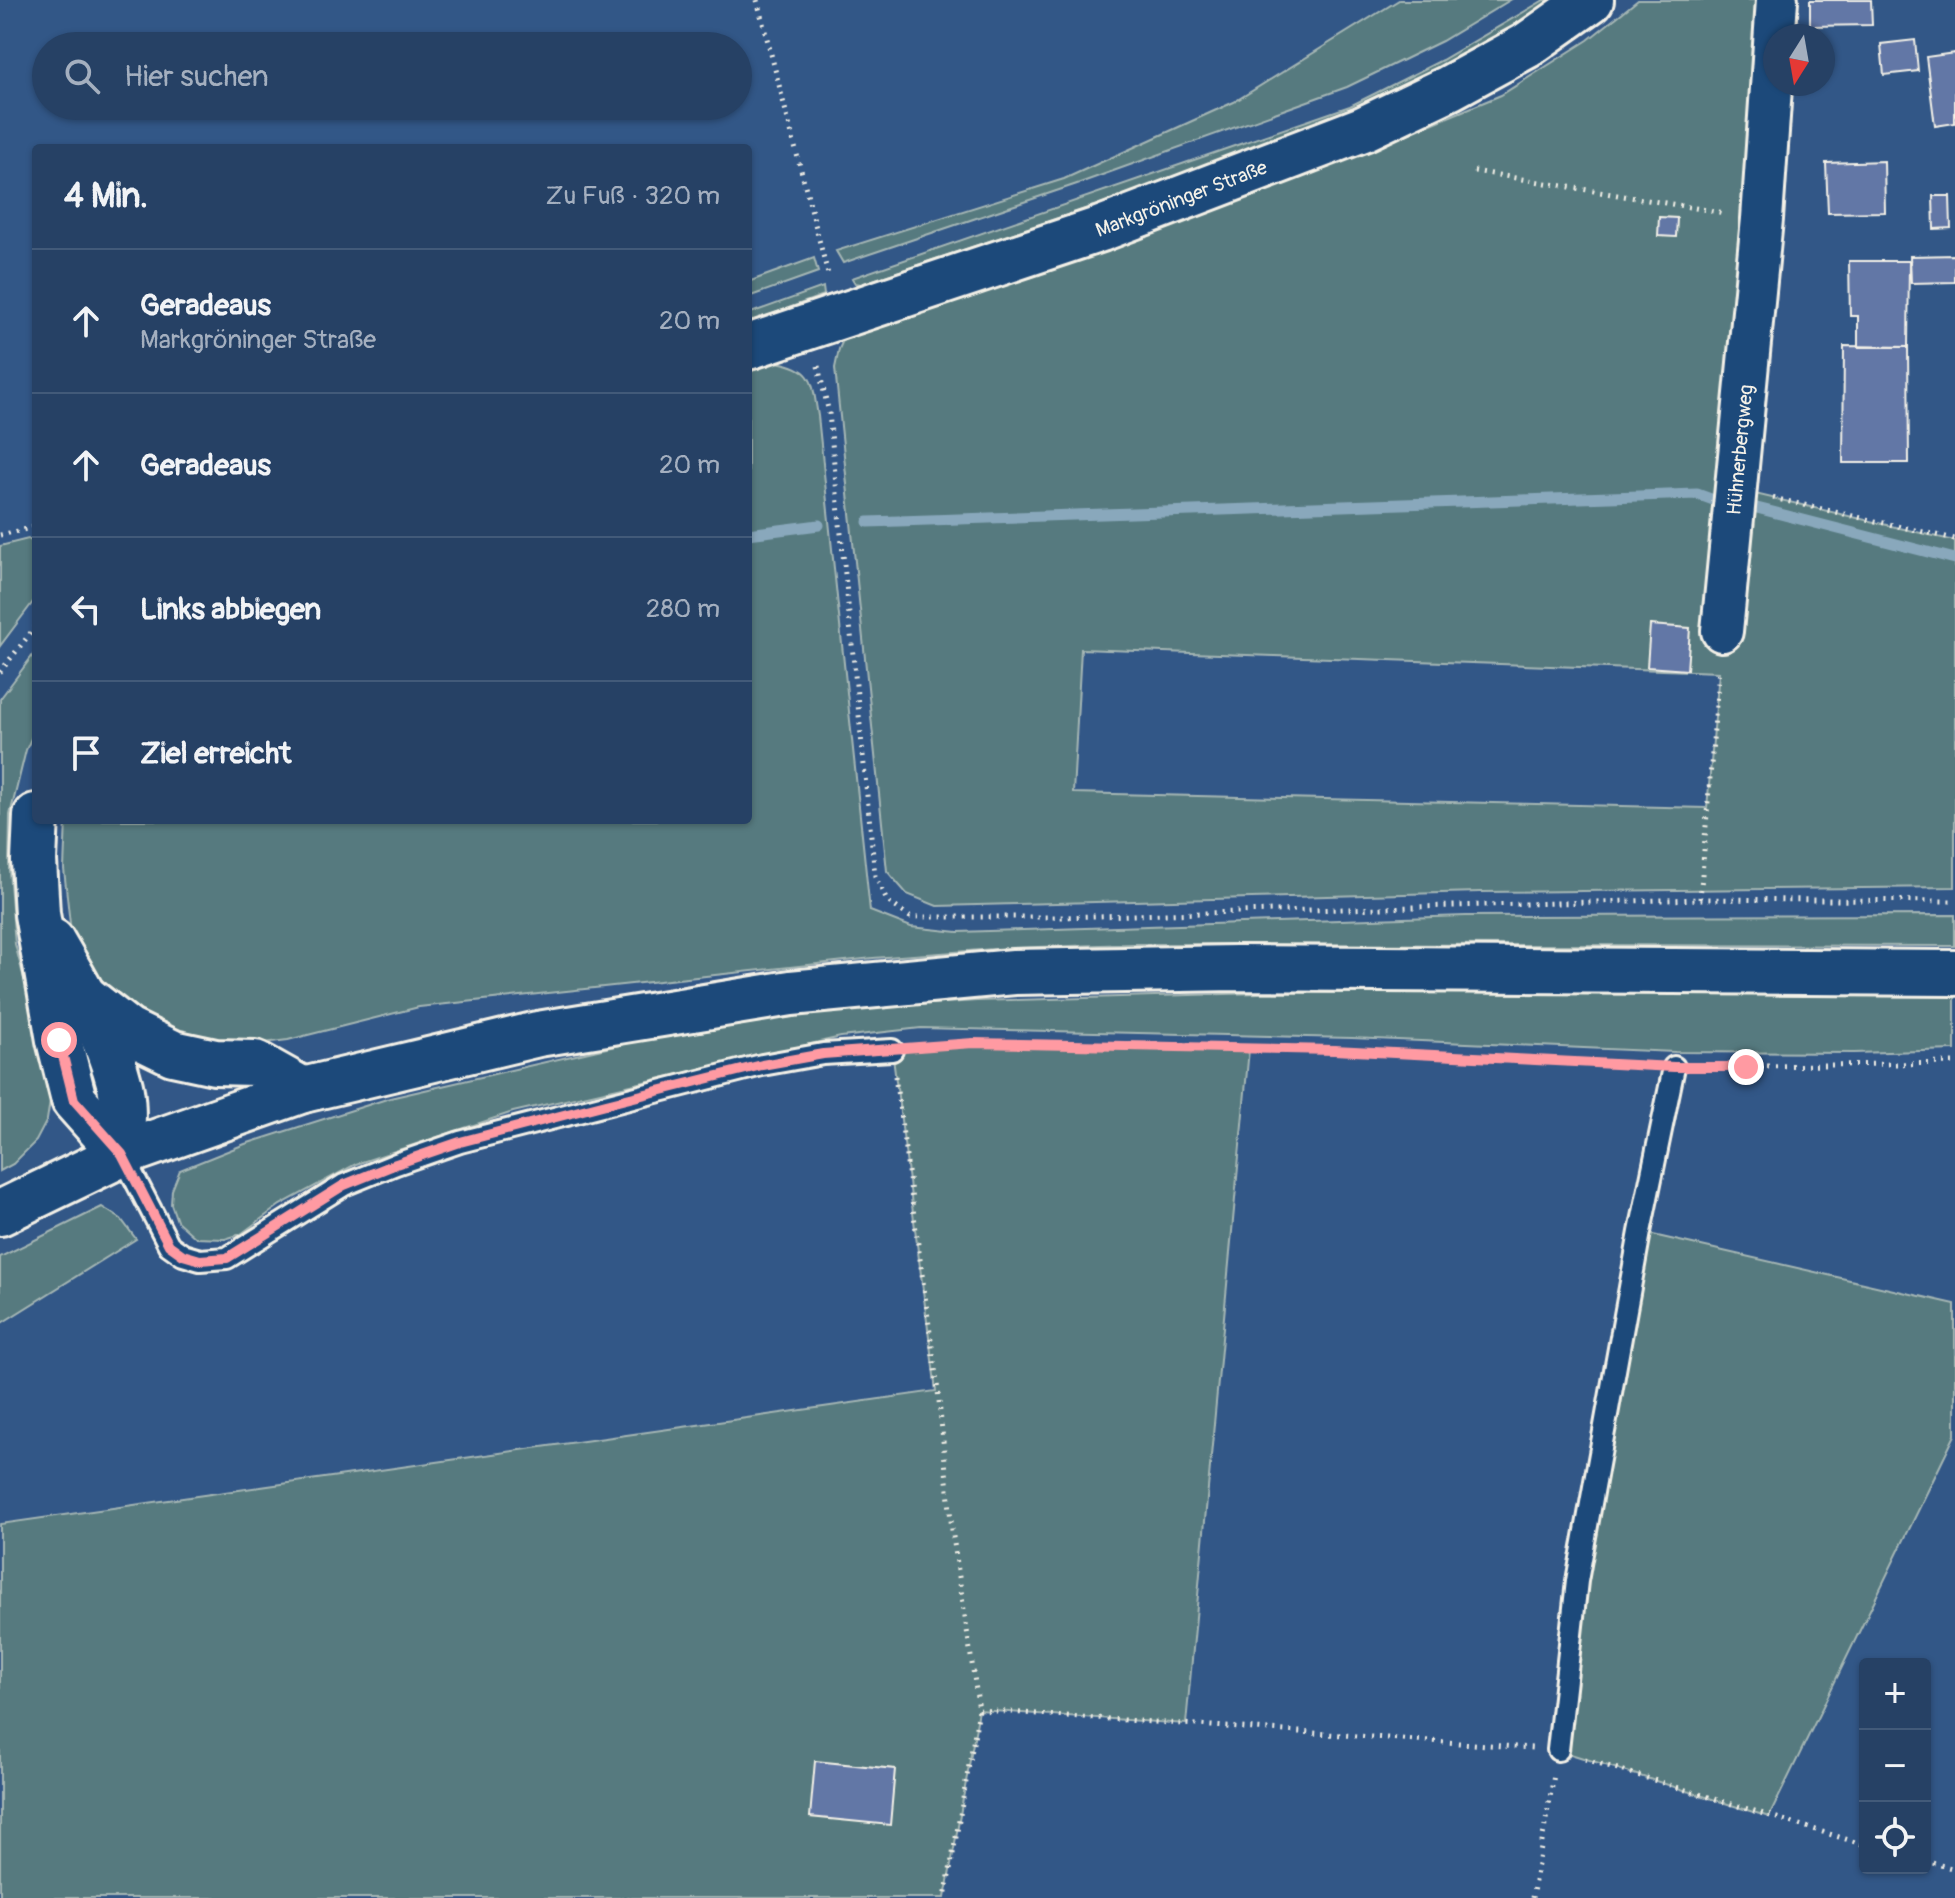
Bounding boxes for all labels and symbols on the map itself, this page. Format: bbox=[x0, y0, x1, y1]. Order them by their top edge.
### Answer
north arrow bbox=[1763, 24, 1835, 96]
street label: Markgröninger Straße bbox=[1092, 154, 1271, 242]
street label: Hühnerbergweg bbox=[1721, 383, 1758, 516]
route start bbox=[41, 1022, 77, 1058]
route end bbox=[1728, 1049, 1764, 1085]

